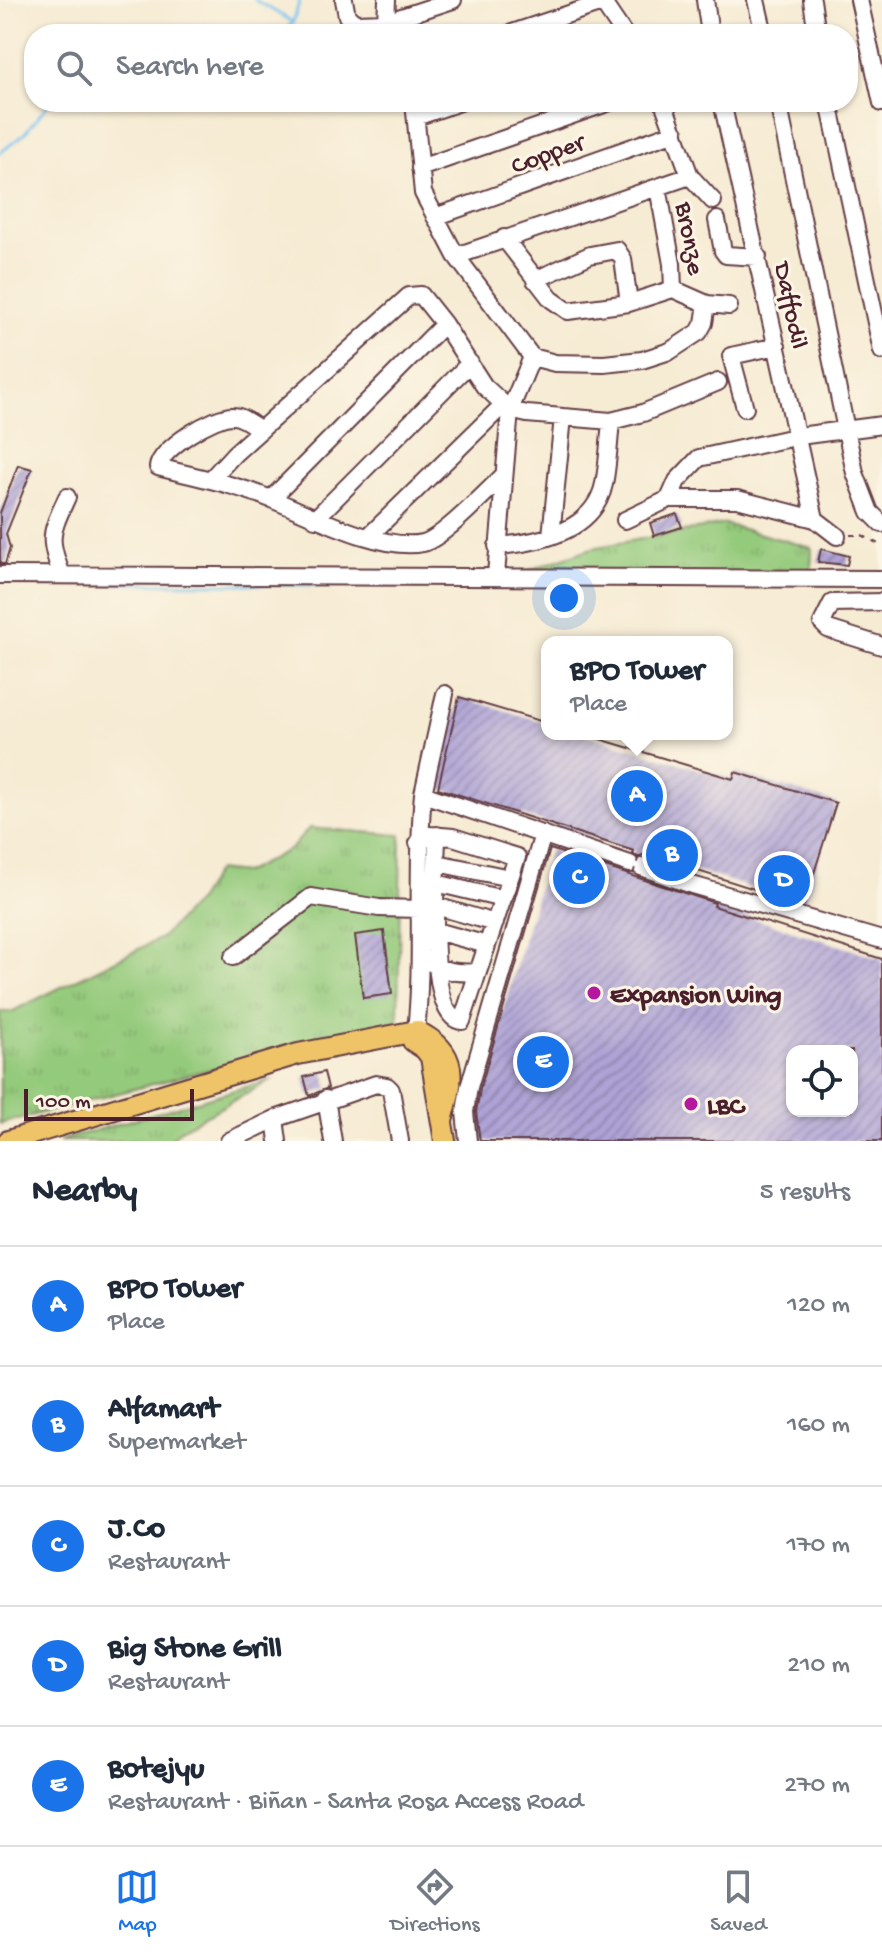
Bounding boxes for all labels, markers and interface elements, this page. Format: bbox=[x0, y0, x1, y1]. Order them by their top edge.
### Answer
search box bbox=[24, 24, 858, 112]
icon: search bbox=[52, 46, 96, 90]
text: Search here bbox=[116, 51, 264, 86]
street label: Copper bbox=[508, 128, 592, 184]
street label: Bronze bbox=[666, 199, 709, 278]
street label: Daffodil bbox=[764, 258, 813, 352]
your location bbox=[544, 578, 584, 618]
popup bbox=[541, 636, 733, 740]
text: BPO Tower bbox=[570, 655, 704, 690]
text: Place bbox=[570, 690, 627, 721]
pin: A bbox=[611, 766, 663, 826]
pin: B bbox=[646, 825, 698, 885]
pin: C bbox=[553, 848, 605, 908]
pin: D bbox=[758, 851, 810, 911]
place label: Expansion Wing bbox=[610, 982, 782, 1013]
marker: Expansion Wing bbox=[585, 984, 603, 1002]
pin: E bbox=[517, 1032, 569, 1092]
map controls bbox=[786, 1045, 858, 1117]
button: locate bbox=[786, 1045, 858, 1117]
scale bar bbox=[24, 1085, 194, 1121]
text: 100 m bbox=[36, 1090, 91, 1116]
place label: LBC bbox=[707, 1093, 747, 1124]
marker: LBC bbox=[682, 1095, 700, 1113]
text: Nearby bbox=[32, 1173, 137, 1213]
text: 5 results bbox=[760, 1178, 850, 1209]
text: BPO Tower bbox=[108, 1273, 242, 1308]
text: A bbox=[50, 1291, 66, 1322]
text: 120 m bbox=[787, 1291, 850, 1322]
text: Place bbox=[108, 1308, 165, 1339]
text: Alfamart bbox=[108, 1393, 219, 1428]
text: B bbox=[51, 1411, 65, 1442]
text: 160 m bbox=[787, 1411, 850, 1442]
text: Supermarket bbox=[108, 1428, 245, 1459]
text: J.Co bbox=[108, 1513, 165, 1548]
text: C bbox=[51, 1531, 65, 1562]
text: 170 m bbox=[787, 1531, 850, 1562]
text: Restaurant bbox=[108, 1548, 228, 1579]
text: Big Stone Grill bbox=[108, 1633, 282, 1668]
text: D bbox=[50, 1651, 66, 1682]
text: 210 m bbox=[787, 1651, 850, 1682]
text: Restaurant bbox=[108, 1668, 228, 1699]
text: Botejyu bbox=[108, 1753, 204, 1788]
text: E bbox=[50, 1771, 66, 1802]
text: 270 m bbox=[784, 1771, 850, 1802]
text: Restaurant · Biñan - Santa Rosa Access Road bbox=[108, 1788, 583, 1819]
tab: Map bbox=[115, 1865, 159, 1939]
tab: Directions bbox=[390, 1865, 480, 1939]
tab: Saved bbox=[710, 1865, 767, 1939]

